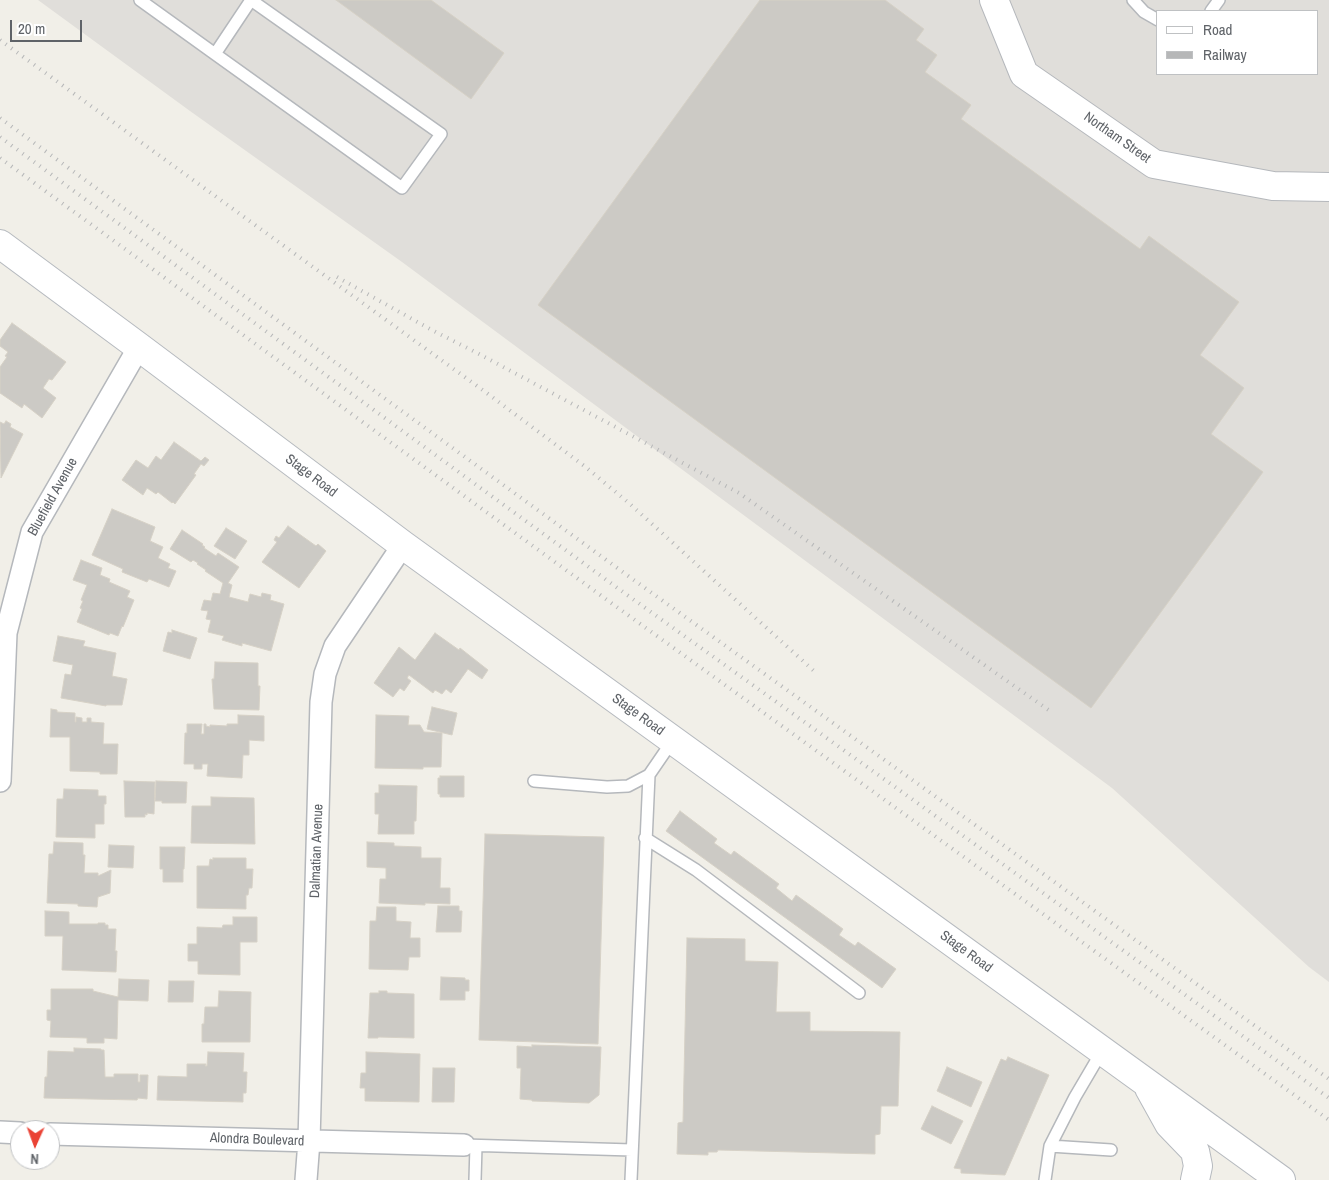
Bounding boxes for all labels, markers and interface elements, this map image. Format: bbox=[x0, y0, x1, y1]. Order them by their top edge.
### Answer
scale bar bbox=[12, 10, 85, 42]
legend bbox=[1156, 10, 1319, 75]
text: 20 m bbox=[18, 18, 45, 39]
text: Road bbox=[1203, 19, 1232, 40]
text: Railway bbox=[1203, 44, 1247, 65]
street label: Northam Street bbox=[1080, 109, 1154, 167]
street label: Stage Road bbox=[282, 451, 340, 501]
street label: Bluefield Avenue bbox=[25, 455, 81, 539]
street label: Stage Road bbox=[609, 690, 667, 740]
street label: Dalmatian Avenue bbox=[307, 804, 327, 898]
street label: Stage Road bbox=[937, 927, 995, 977]
north arrow bbox=[10, 1120, 60, 1170]
street label: Alondra Boulevard bbox=[210, 1130, 304, 1150]
text: N bbox=[30, 1150, 39, 1168]

